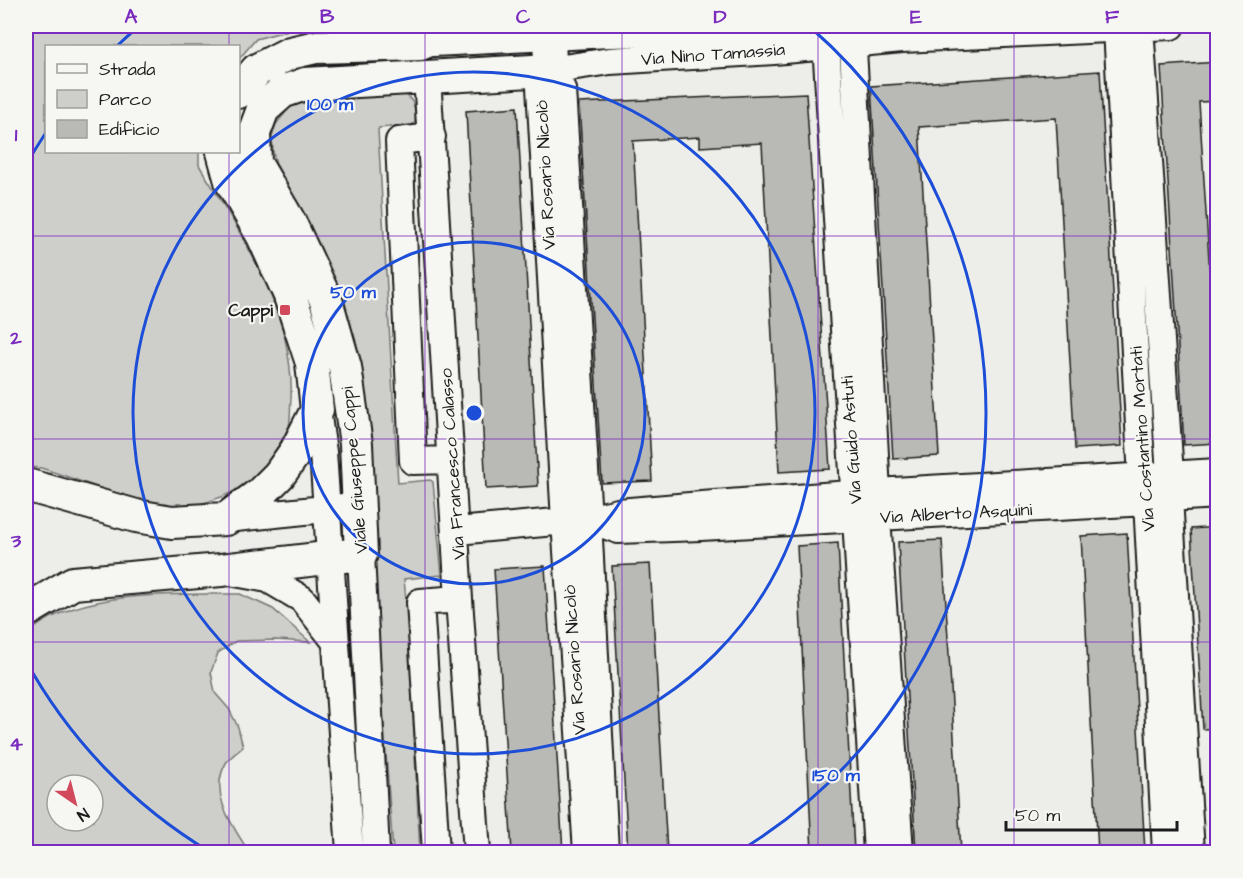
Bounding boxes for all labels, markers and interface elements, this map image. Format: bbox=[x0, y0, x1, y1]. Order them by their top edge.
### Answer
text: A bbox=[125, 3, 138, 31]
text: B bbox=[320, 3, 335, 31]
text: C bbox=[516, 3, 531, 31]
text: D bbox=[714, 3, 727, 31]
text: E bbox=[910, 3, 922, 31]
text: F bbox=[1105, 3, 1120, 31]
street label: Via Nino Tamassia bbox=[640, 37, 786, 72]
legend bbox=[45, 45, 240, 153]
text: Strada bbox=[99, 57, 155, 82]
text: Parco bbox=[99, 87, 151, 112]
text: 100 m bbox=[307, 92, 354, 117]
street label: Via Rosario Nicolò bbox=[529, 99, 562, 251]
text: Edificio bbox=[99, 117, 159, 142]
text: 1 bbox=[15, 121, 18, 149]
text: 50 m bbox=[330, 280, 377, 305]
place label: Cappi bbox=[228, 298, 273, 323]
marker: Cappi bbox=[278, 303, 292, 317]
text: 2 bbox=[9, 324, 22, 352]
street label: Via Costantino Mortati bbox=[1124, 345, 1161, 532]
street label: Via Francesco Calasso bbox=[433, 367, 472, 561]
street label: Via Guido Astuti bbox=[835, 375, 868, 505]
street label: Viale Giuseppe Cappi bbox=[335, 385, 374, 555]
centre of rings bbox=[464, 403, 484, 423]
street label: Via Alberto Asquini bbox=[879, 497, 1033, 530]
text: 3 bbox=[10, 527, 22, 555]
street label: Via Rosario Nicolò bbox=[557, 584, 592, 736]
text: 4 bbox=[9, 730, 23, 758]
text: 150 m bbox=[812, 763, 861, 788]
north arrow bbox=[45, 773, 105, 833]
scale bar bbox=[1006, 794, 1177, 832]
text: N bbox=[73, 803, 93, 826]
text: 50 m bbox=[1015, 803, 1060, 828]

